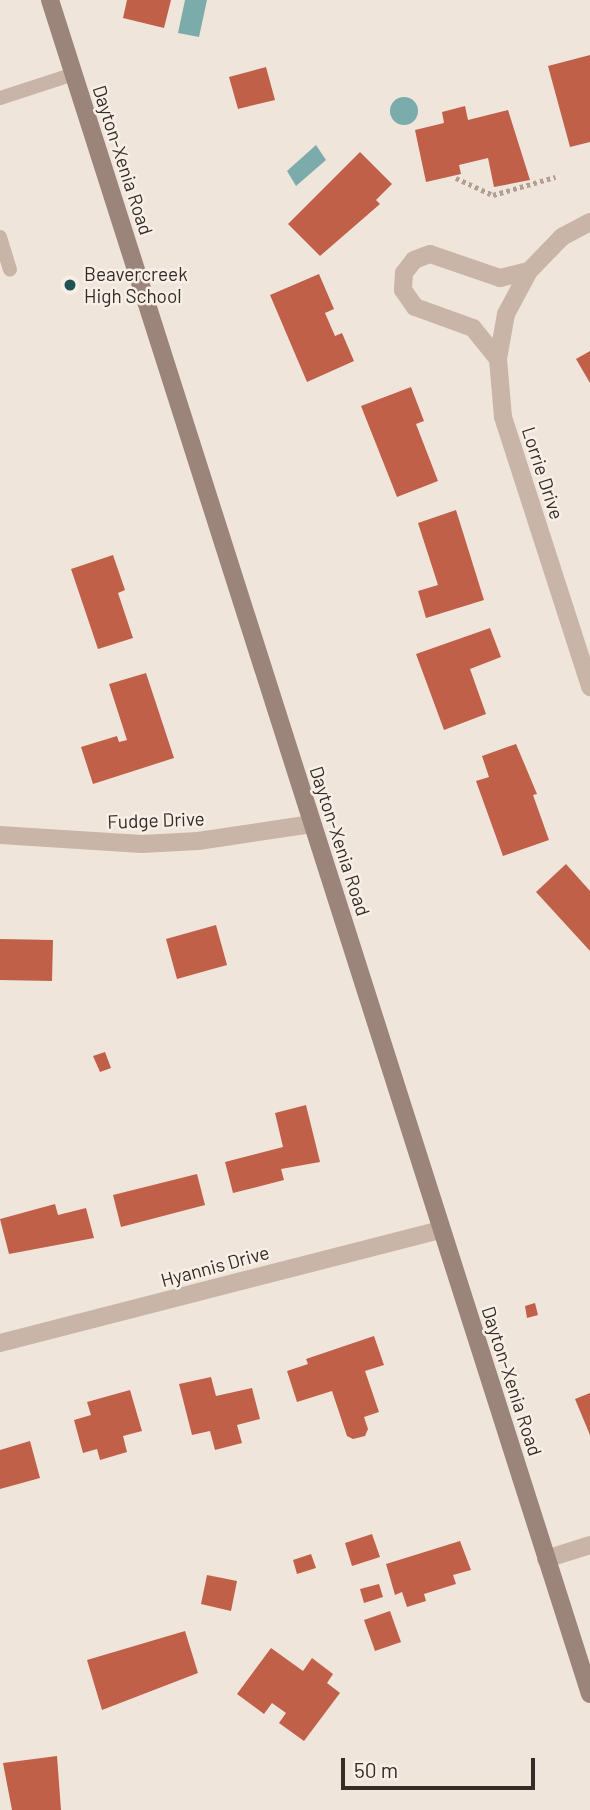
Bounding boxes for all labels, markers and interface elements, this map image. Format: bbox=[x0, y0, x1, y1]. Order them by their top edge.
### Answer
street label: Dayton-Xenia Road bbox=[88, 82, 158, 238]
place label: Beavercreek High School bbox=[84, 263, 188, 307]
marker: Beavercreek High School bbox=[62, 277, 78, 293]
street label: Lorrie Drive bbox=[517, 424, 569, 522]
street label: Dayton-Xenia Road bbox=[305, 763, 375, 919]
street label: Fudge Drive bbox=[107, 807, 205, 833]
street label: Hyannis Drive bbox=[158, 1241, 272, 1291]
street label: Dayton-Xenia Road bbox=[477, 1303, 547, 1459]
scale bar bbox=[345, 1744, 539, 1788]
text: 50 m bbox=[354, 1757, 398, 1782]

